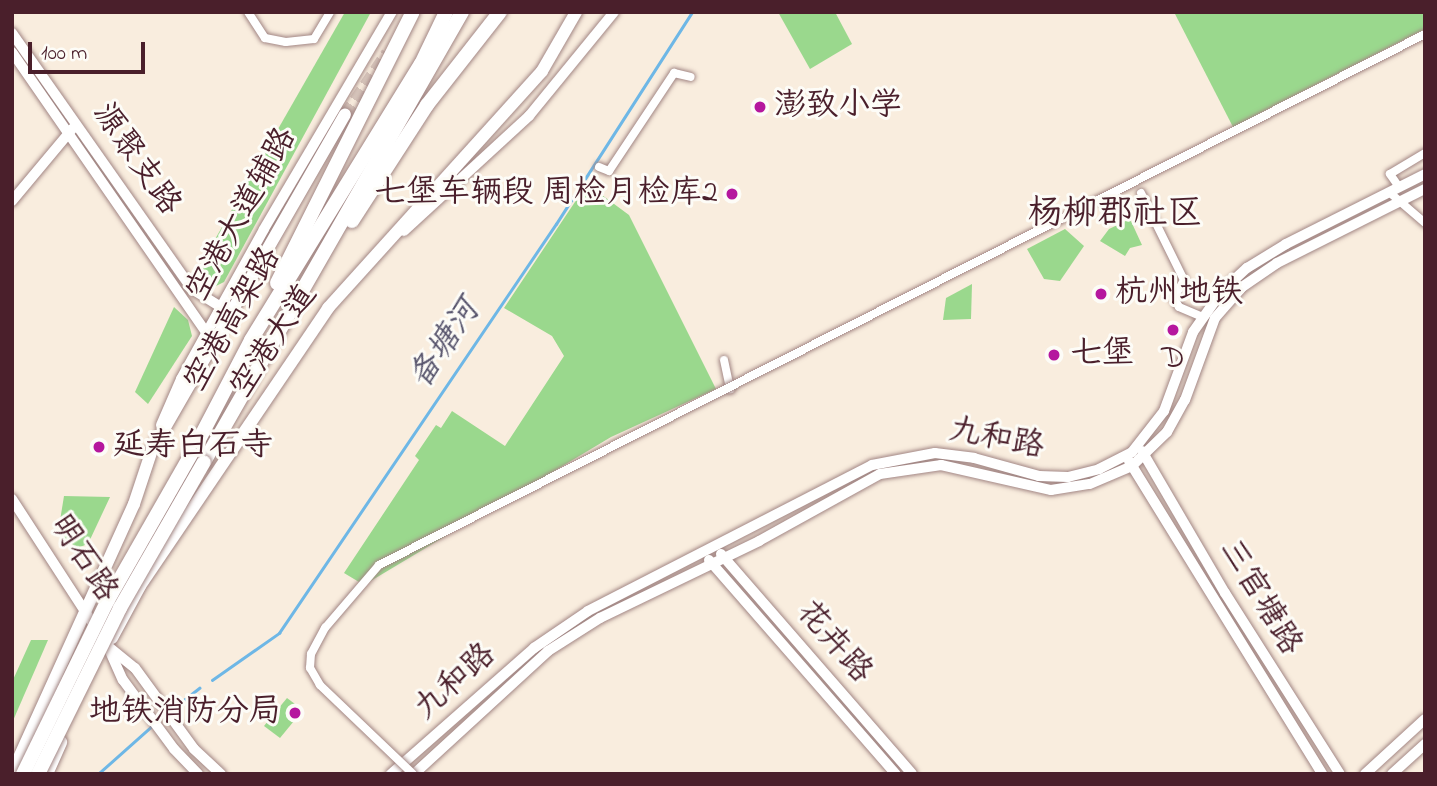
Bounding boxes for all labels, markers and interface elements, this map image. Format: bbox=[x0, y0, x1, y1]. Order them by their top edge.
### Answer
scale bar bbox=[32, 28, 149, 72]
text: 100 m bbox=[41, 39, 87, 69]
place label: 澎致小学 bbox=[774, 88, 902, 126]
street label: 源聚支路 bbox=[83, 97, 187, 223]
marker: 澎致小学 bbox=[752, 99, 768, 115]
street label: 空港大道辅路 bbox=[180, 122, 306, 308]
place label: 七堡车辆段 周检月检库2 bbox=[374, 175, 718, 213]
marker: 七堡车辆段 周检月检库2 bbox=[724, 186, 740, 202]
district label: 杨柳郡社区 bbox=[1028, 194, 1202, 236]
street label: 空港高架路 bbox=[177, 241, 291, 399]
place label: 杭州地铁 bbox=[1115, 275, 1243, 313]
street label: 空港大道 bbox=[223, 278, 327, 406]
marker: 杭州地铁 bbox=[1093, 286, 1109, 302]
water label: 备塘河 bbox=[402, 293, 490, 397]
marker: D bbox=[1165, 322, 1181, 338]
place label: 七堡 bbox=[1070, 336, 1134, 374]
place label: D bbox=[1161, 341, 1185, 379]
marker: 七堡 bbox=[1044, 345, 1064, 365]
street label: 九和路 bbox=[945, 412, 1047, 468]
place label: 延寿白石寺 bbox=[113, 428, 273, 466]
marker: 延寿白石寺 bbox=[91, 439, 107, 455]
street label: 明石路 bbox=[40, 508, 124, 610]
street label: 三官塘路 bbox=[1210, 533, 1308, 663]
street label: 花卉路 bbox=[787, 594, 879, 692]
street label: 九和路 bbox=[407, 637, 505, 729]
place label: 地铁消防分局 bbox=[89, 694, 281, 732]
marker: 地铁消防分局 bbox=[287, 705, 303, 721]

